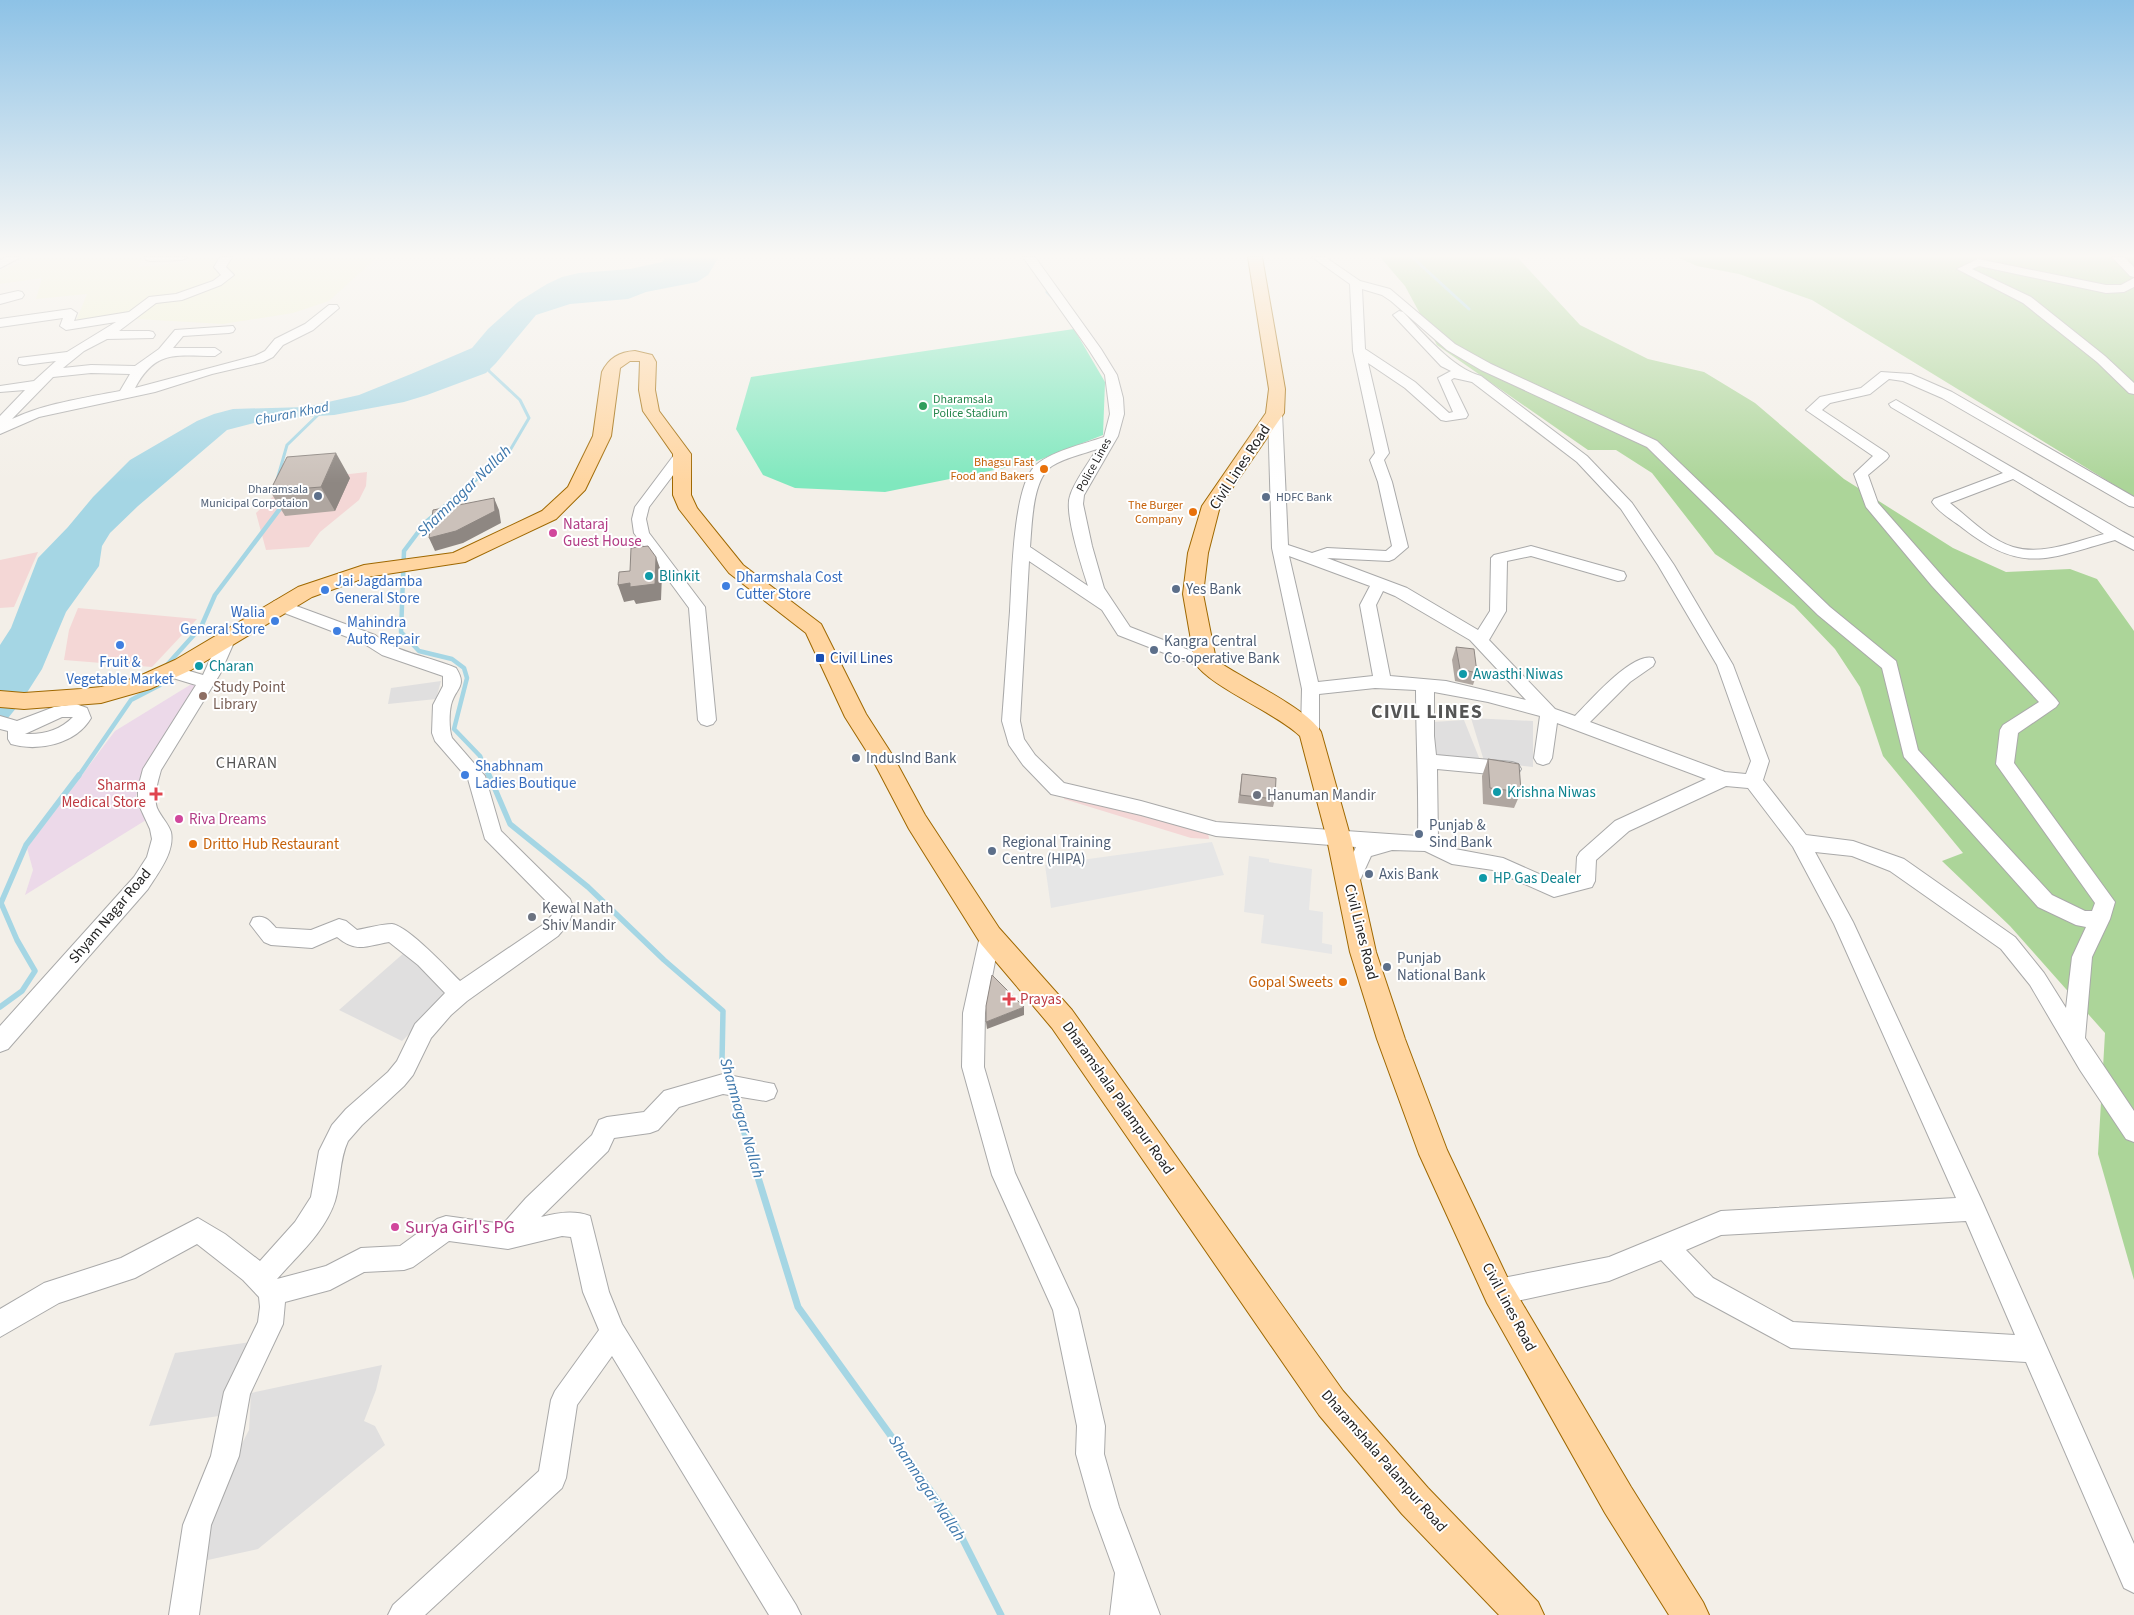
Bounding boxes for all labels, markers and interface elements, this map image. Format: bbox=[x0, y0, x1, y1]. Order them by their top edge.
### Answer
place label: Dharamsala Police Stadium bbox=[933, 391, 1008, 422]
water label: Churan Khad bbox=[253, 397, 331, 431]
marker: Dharamsala Police Stadium bbox=[917, 400, 929, 412]
street label: Civil Lines Road bbox=[1205, 420, 1275, 514]
street label: Police Lines bbox=[1072, 435, 1116, 495]
water label: Shamnagar Nallah bbox=[412, 440, 516, 542]
place label: Bhagsu Fast Food and Bakers bbox=[951, 454, 1034, 485]
marker: Bhagsu Fast Food and Bakers bbox=[1038, 463, 1050, 475]
place label: Dharamsala Municipal Corpotaion bbox=[200, 481, 308, 512]
place label: HDFC Bank bbox=[1276, 489, 1332, 506]
marker: Dharamsala Municipal Corpotaion bbox=[312, 490, 324, 502]
marker: HDFC Bank bbox=[1260, 491, 1272, 503]
place label: The Burger Company bbox=[1128, 497, 1184, 528]
marker: The Burger Company bbox=[1187, 506, 1199, 518]
place label: Nataraj Guest House bbox=[563, 514, 642, 552]
marker: Nataraj Guest House bbox=[547, 527, 559, 539]
place label: Blinkit bbox=[659, 566, 700, 587]
place label: Dharmshala Cost Cutter Store bbox=[736, 567, 843, 605]
marker: Blinkit bbox=[643, 570, 655, 582]
place label: Jai Jagdamba General Store bbox=[335, 571, 423, 609]
place label: Yes Bank bbox=[1185, 579, 1242, 600]
marker: Dharmshala Cost Cutter Store bbox=[720, 580, 732, 592]
marker: Yes Bank bbox=[1170, 583, 1182, 595]
marker: Jai Jagdamba General Store bbox=[319, 584, 331, 596]
place label: Walia General Store bbox=[180, 602, 265, 640]
place label: Mahindra Auto Repair bbox=[347, 612, 420, 650]
marker: Walia General Store bbox=[269, 615, 281, 627]
marker: Mahindra Auto Repair bbox=[331, 625, 343, 637]
place label: Kangra Central Co-operative Bank bbox=[1164, 631, 1280, 669]
marker: Fruit & Vegetable Market bbox=[114, 639, 126, 651]
marker: Kangra Central Co-operative Bank bbox=[1148, 644, 1160, 656]
place label: Civil Lines bbox=[830, 648, 893, 669]
place label: Fruit & Vegetable Market bbox=[66, 652, 174, 690]
marker: Civil Lines bbox=[814, 652, 826, 664]
place label: Charan bbox=[209, 656, 254, 677]
marker: Charan bbox=[193, 660, 205, 672]
place label: Awasthi Niwas bbox=[1473, 664, 1563, 685]
marker: Awasthi Niwas bbox=[1457, 668, 1469, 680]
place label: Study Point Library bbox=[213, 677, 285, 715]
marker: Study Point Library bbox=[197, 690, 209, 702]
district label: CIVIL LINES bbox=[1371, 698, 1483, 726]
place label: IndusInd Bank bbox=[866, 748, 957, 769]
district label: CHARAN bbox=[216, 752, 278, 774]
marker: IndusInd Bank bbox=[850, 752, 862, 764]
place label: Shabhnam Ladies Boutique bbox=[475, 756, 576, 794]
marker: Shabhnam Ladies Boutique bbox=[459, 769, 471, 781]
place label: Sharma Medical Store bbox=[61, 775, 146, 813]
place label: Krishna Niwas bbox=[1507, 782, 1596, 803]
place label: Hanuman Mandir bbox=[1267, 785, 1377, 806]
marker: Krishna Niwas bbox=[1491, 786, 1503, 798]
marker: Sharma Medical Store bbox=[150, 788, 162, 800]
marker: Hanuman Mandir bbox=[1251, 789, 1263, 801]
place label: Riva Dreams bbox=[189, 809, 266, 830]
marker: Riva Dreams bbox=[173, 813, 185, 825]
place label: Punjab & Sind Bank bbox=[1429, 815, 1493, 853]
marker: Punjab & Sind Bank bbox=[1413, 828, 1425, 840]
place label: Regional Training Centre (HIPA) bbox=[1002, 832, 1111, 870]
place label: Dritto Hub Restaurant bbox=[203, 834, 339, 855]
marker: Dritto Hub Restaurant bbox=[187, 838, 199, 850]
marker: Regional Training Centre (HIPA) bbox=[986, 845, 998, 857]
street label: Shyam Nagar Road bbox=[64, 864, 156, 968]
place label: Axis Bank bbox=[1379, 864, 1439, 885]
marker: Axis Bank bbox=[1363, 868, 1375, 880]
place label: HP Gas Dealer bbox=[1493, 868, 1582, 889]
marker: HP Gas Dealer bbox=[1477, 872, 1489, 884]
street label: Civil Lines Road bbox=[1339, 882, 1383, 982]
place label: Kewal Nath Shiv Mandir bbox=[542, 898, 617, 936]
marker: Kewal Nath Shiv Mandir bbox=[526, 911, 538, 923]
place label: Punjab National Bank bbox=[1397, 948, 1486, 986]
marker: Punjab National Bank bbox=[1381, 961, 1393, 973]
place label: Gopal Sweets bbox=[1248, 972, 1333, 993]
marker: Gopal Sweets bbox=[1337, 976, 1349, 988]
place label: Prayas bbox=[1020, 989, 1061, 1010]
marker: Prayas bbox=[1002, 992, 1016, 1006]
street label: Dharamshala Palampur Road bbox=[1057, 1017, 1179, 1179]
water label: Shamnagar Nallah bbox=[714, 1055, 770, 1181]
place label: Surya Girl's PG bbox=[405, 1215, 515, 1240]
marker: Surya Girl's PG bbox=[389, 1221, 401, 1233]
street label: Civil Lines Road bbox=[1477, 1259, 1541, 1355]
street label: Dharamshala Palampur Road bbox=[1316, 1385, 1452, 1537]
water label: Shamnagar Nallah bbox=[883, 1430, 971, 1546]

